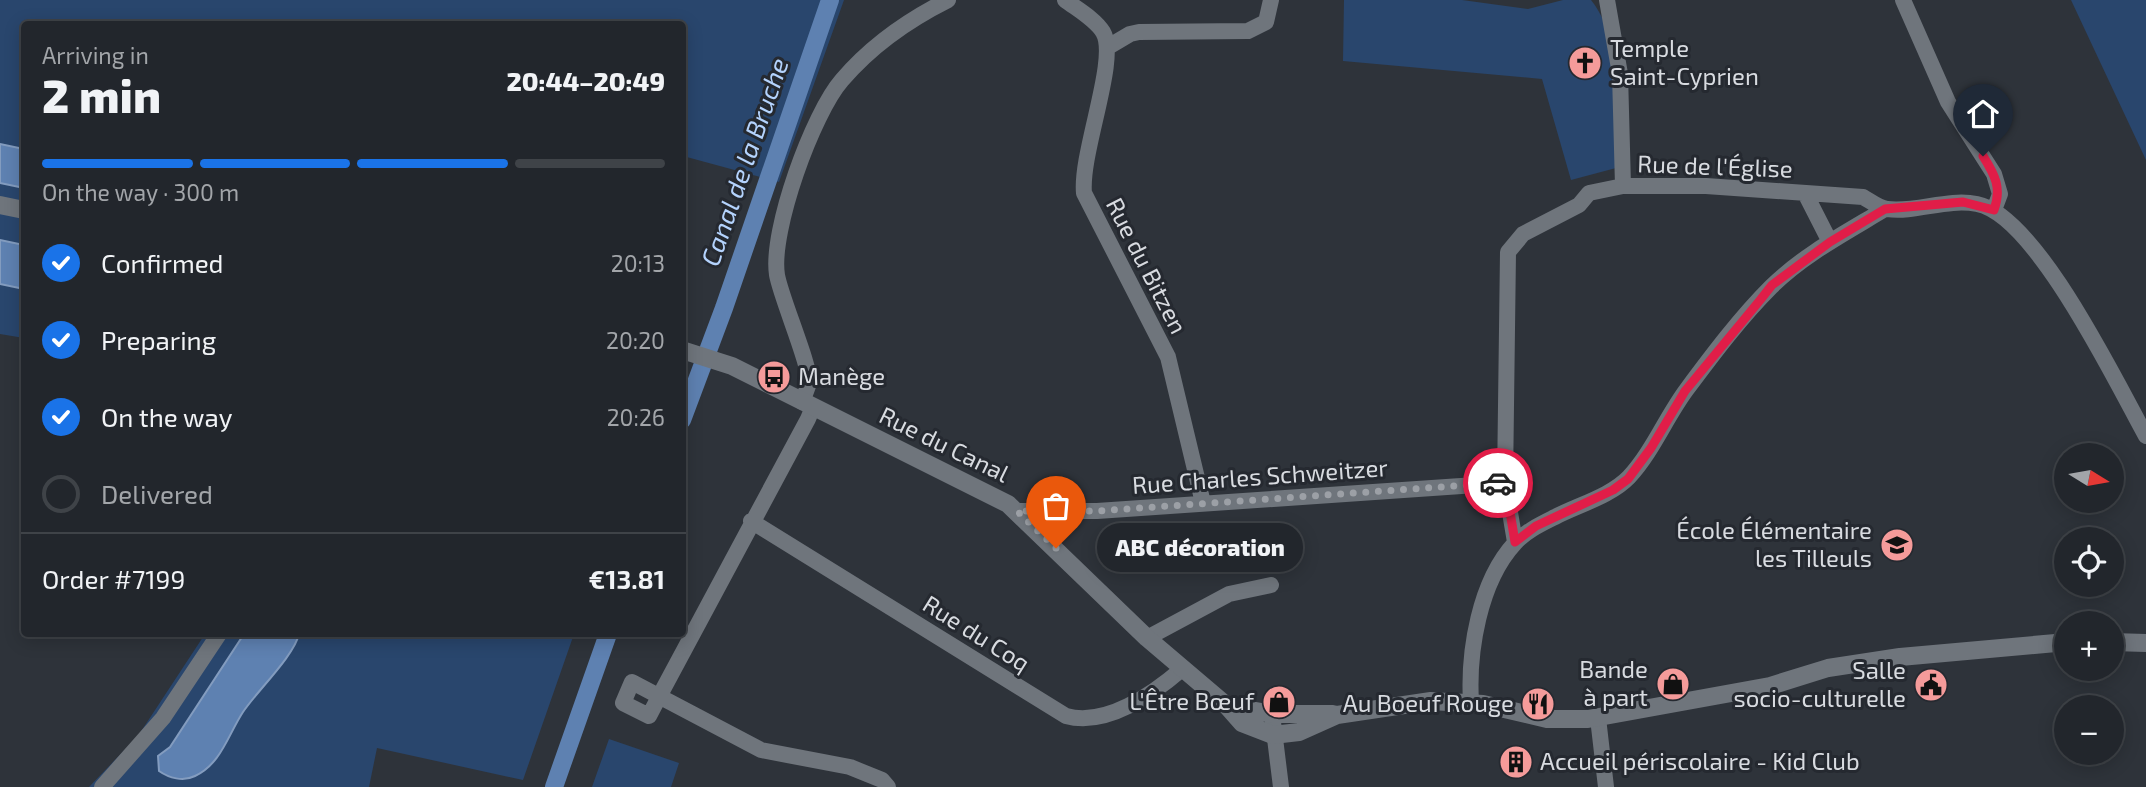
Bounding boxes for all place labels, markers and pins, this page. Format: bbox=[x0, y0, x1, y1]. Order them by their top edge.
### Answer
place label: Temple Saint-Cyprien bbox=[1610, 33, 1759, 90]
church icon: Temple Saint-Cyprien bbox=[1566, 44, 1604, 82]
pin bbox=[1953, 84, 2013, 156]
bus stop icon: Manège bbox=[755, 358, 793, 396]
place label: Manège bbox=[798, 361, 885, 390]
pin bbox=[1026, 476, 1086, 548]
place label: École Élémentaire les Tilleuls bbox=[1676, 515, 1872, 572]
callout: ABC décoration bbox=[1098, 524, 1304, 572]
school or university icon: École Élémentaire les Tilleuls bbox=[1878, 526, 1916, 564]
place label: Bande à part bbox=[1579, 654, 1648, 711]
place label: Salle socio-culturelle bbox=[1734, 655, 1906, 712]
shop icon: Bande à part bbox=[1654, 665, 1692, 703]
public building icon: Salle socio-culturelle bbox=[1912, 666, 1950, 704]
shop icon: L'Être Bœuf bbox=[1260, 683, 1298, 721]
restaurant icon: Au Boeuf Rouge bbox=[1519, 685, 1557, 723]
place label: L'Être Bœuf bbox=[1129, 686, 1255, 715]
place label: Au Boeuf Rouge bbox=[1343, 688, 1514, 717]
building icon: Accueil périscolaire - Kid Club bbox=[1497, 743, 1535, 781]
place label: Accueil périscolaire - Kid Club bbox=[1540, 746, 1860, 775]

